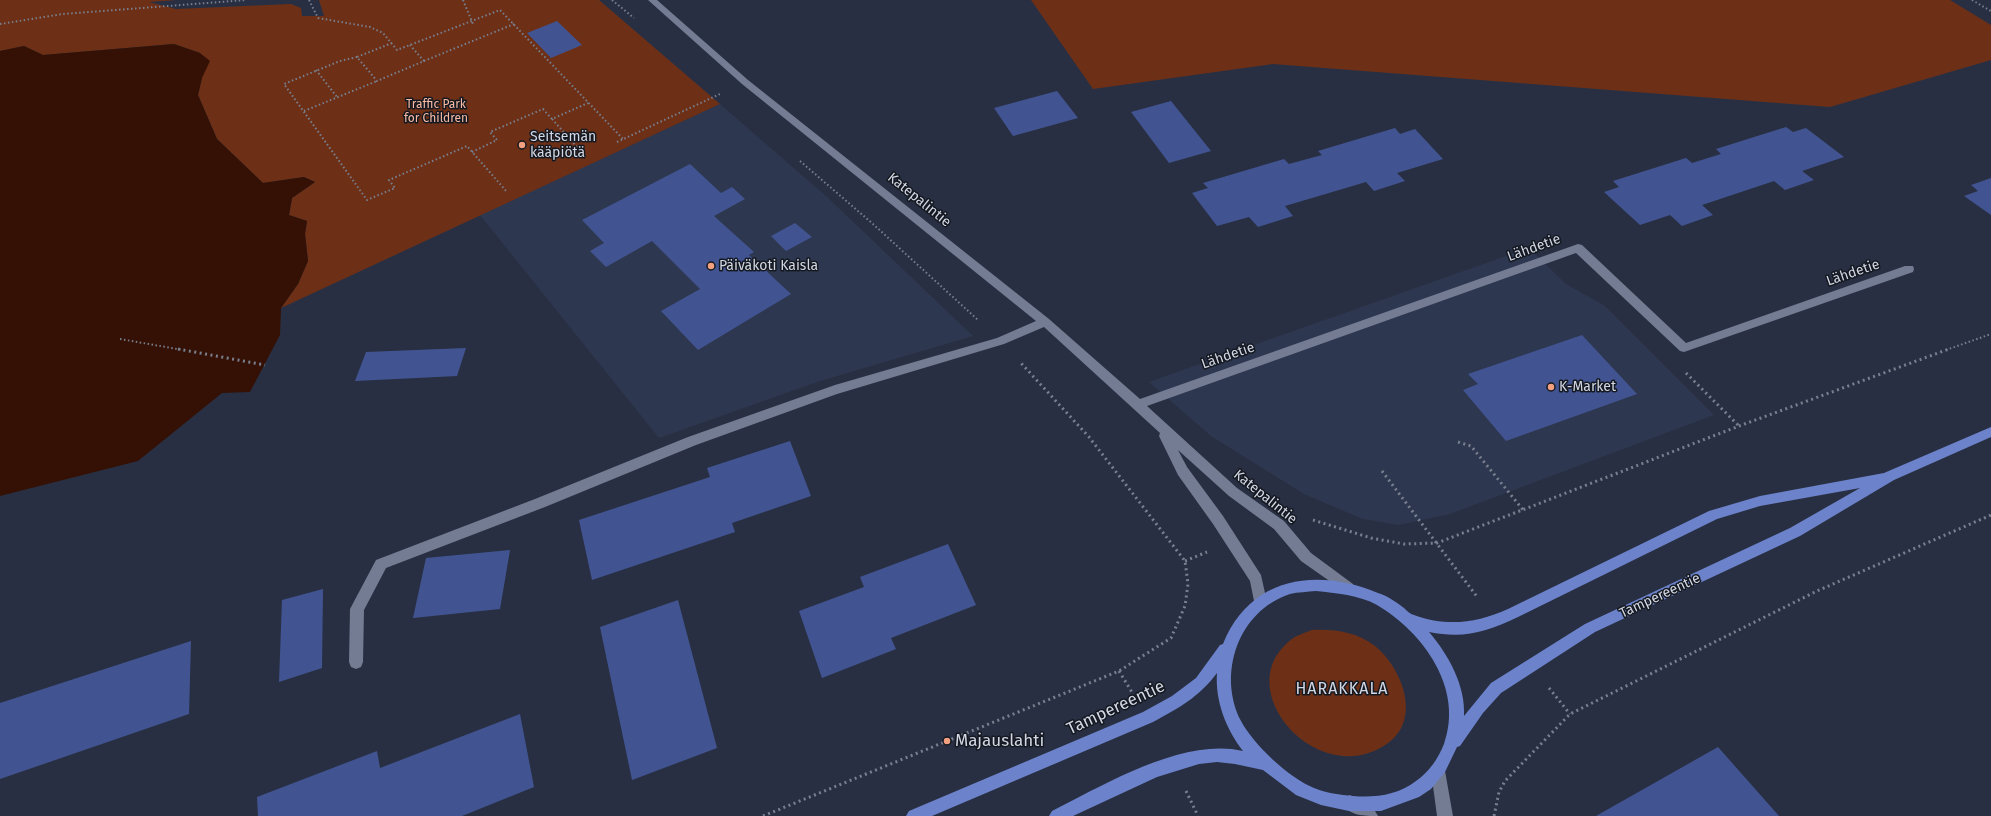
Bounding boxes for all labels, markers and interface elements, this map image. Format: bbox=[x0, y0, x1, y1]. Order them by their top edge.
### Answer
park label: Traffic Park for Children bbox=[404, 98, 468, 126]
place label: Seitsemän kääpiötä bbox=[530, 129, 596, 162]
marker: Seitsemän kääpiötä bbox=[517, 140, 527, 150]
street label: Katepalintie bbox=[884, 169, 954, 231]
street label: Lähdetie bbox=[1505, 231, 1563, 265]
street label: Lähdetie bbox=[1824, 256, 1882, 290]
place label: Päiväkoti Kaisla bbox=[719, 258, 818, 274]
marker: Päiväkoti Kaisla bbox=[706, 261, 716, 271]
street label: Lähdetie bbox=[1199, 339, 1257, 373]
place label: K-Market bbox=[1559, 379, 1616, 395]
marker: K-Market bbox=[1546, 382, 1556, 392]
street label: Katepalintie bbox=[1230, 466, 1300, 528]
street label: Tampereentie bbox=[1617, 570, 1703, 622]
street label: Tampereentie bbox=[1064, 676, 1168, 740]
district label: HARAKKALA bbox=[1295, 680, 1389, 700]
place label: Majauslahti bbox=[955, 731, 1044, 751]
marker: Majauslahti bbox=[942, 736, 952, 746]

